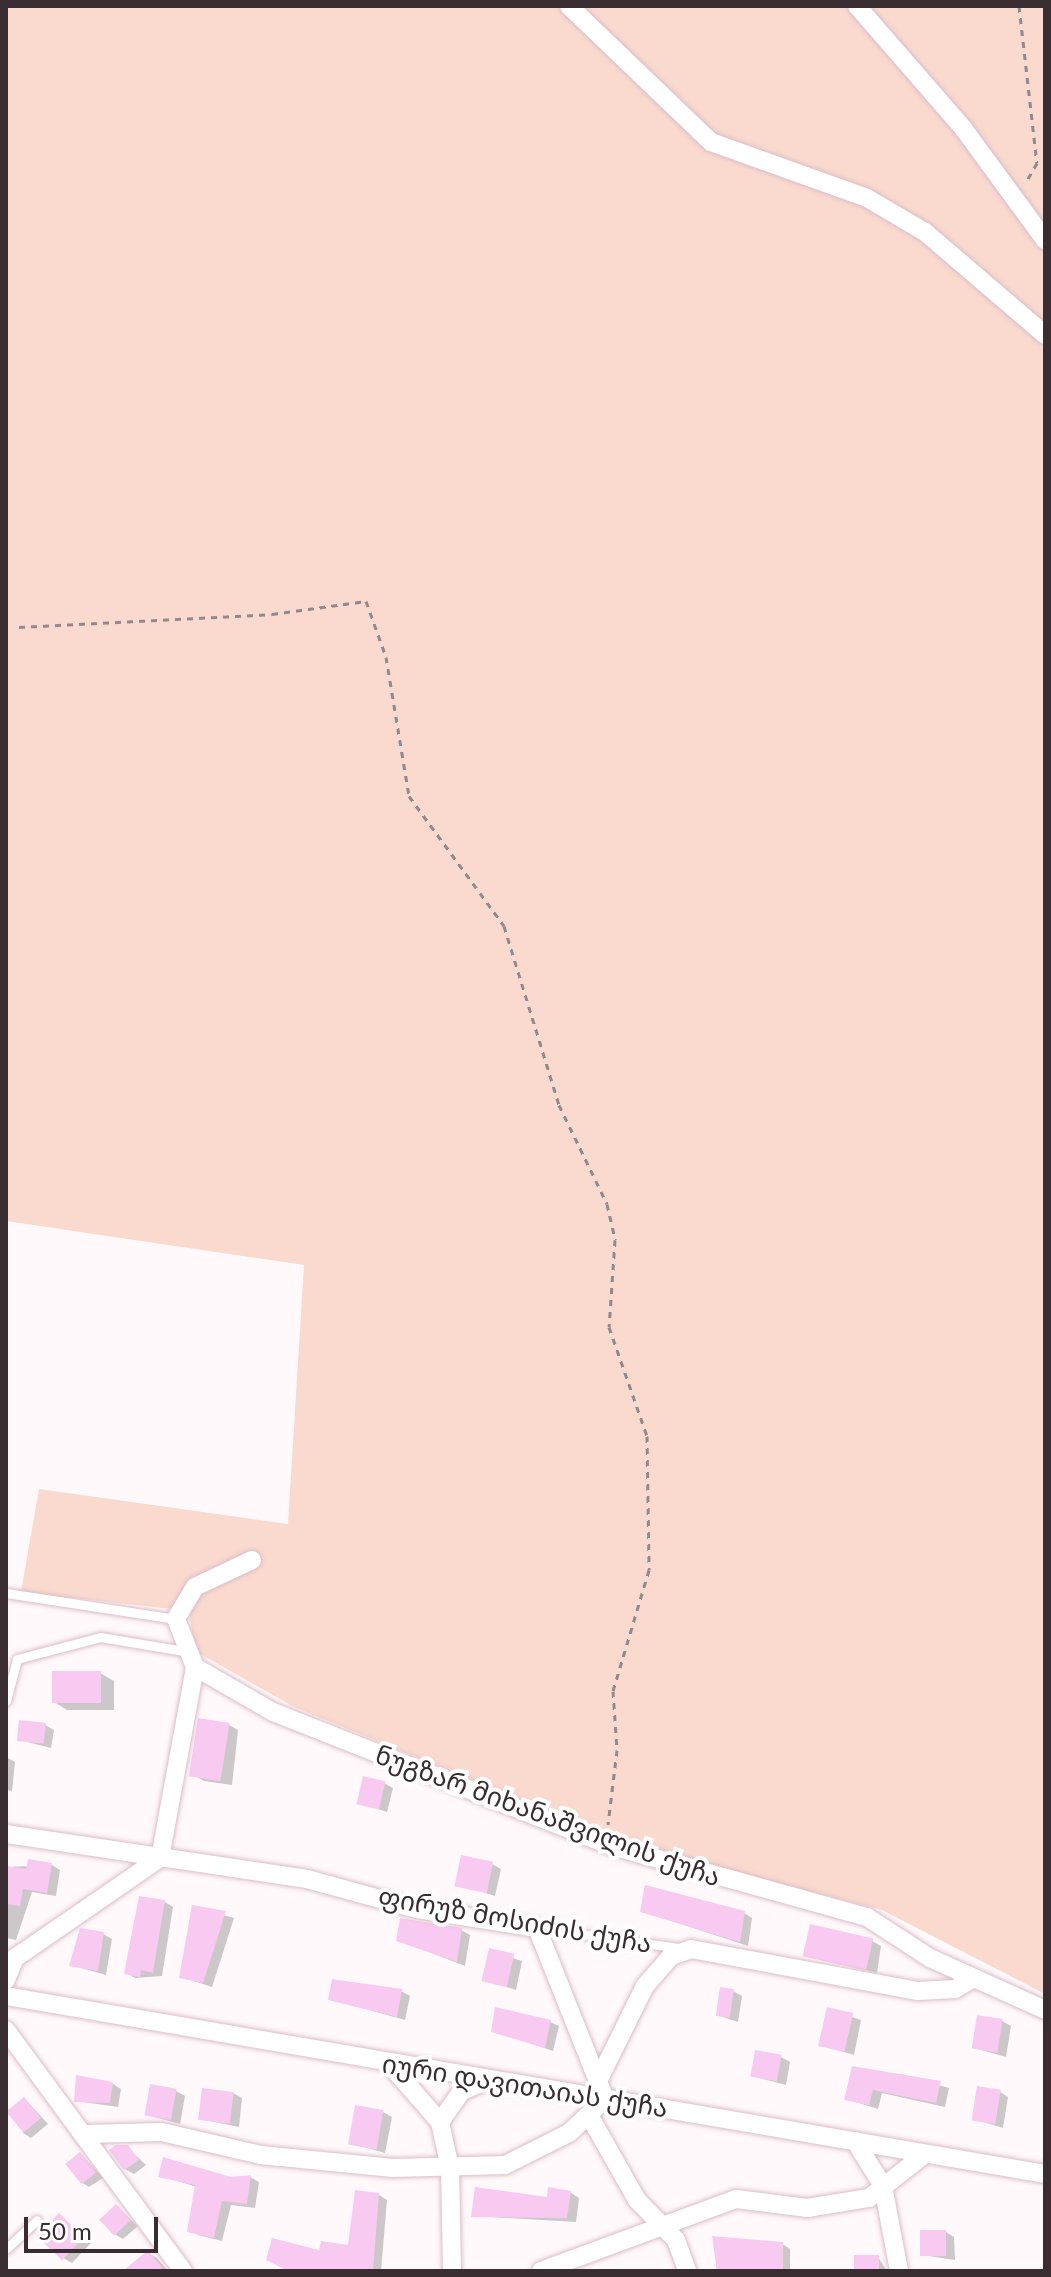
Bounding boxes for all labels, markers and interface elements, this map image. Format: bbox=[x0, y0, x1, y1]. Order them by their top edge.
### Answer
street label: ნუგზარ მიხანაშვილის ქუჩა bbox=[371, 1739, 725, 1893]
street label: ფირუზ მოსიძის ქუჩა bbox=[376, 1881, 654, 1959]
street label: იური დავითაიას ქუჩა bbox=[380, 2048, 670, 2124]
scale bar bbox=[28, 2201, 162, 2251]
text: 50 m bbox=[38, 2216, 92, 2245]

